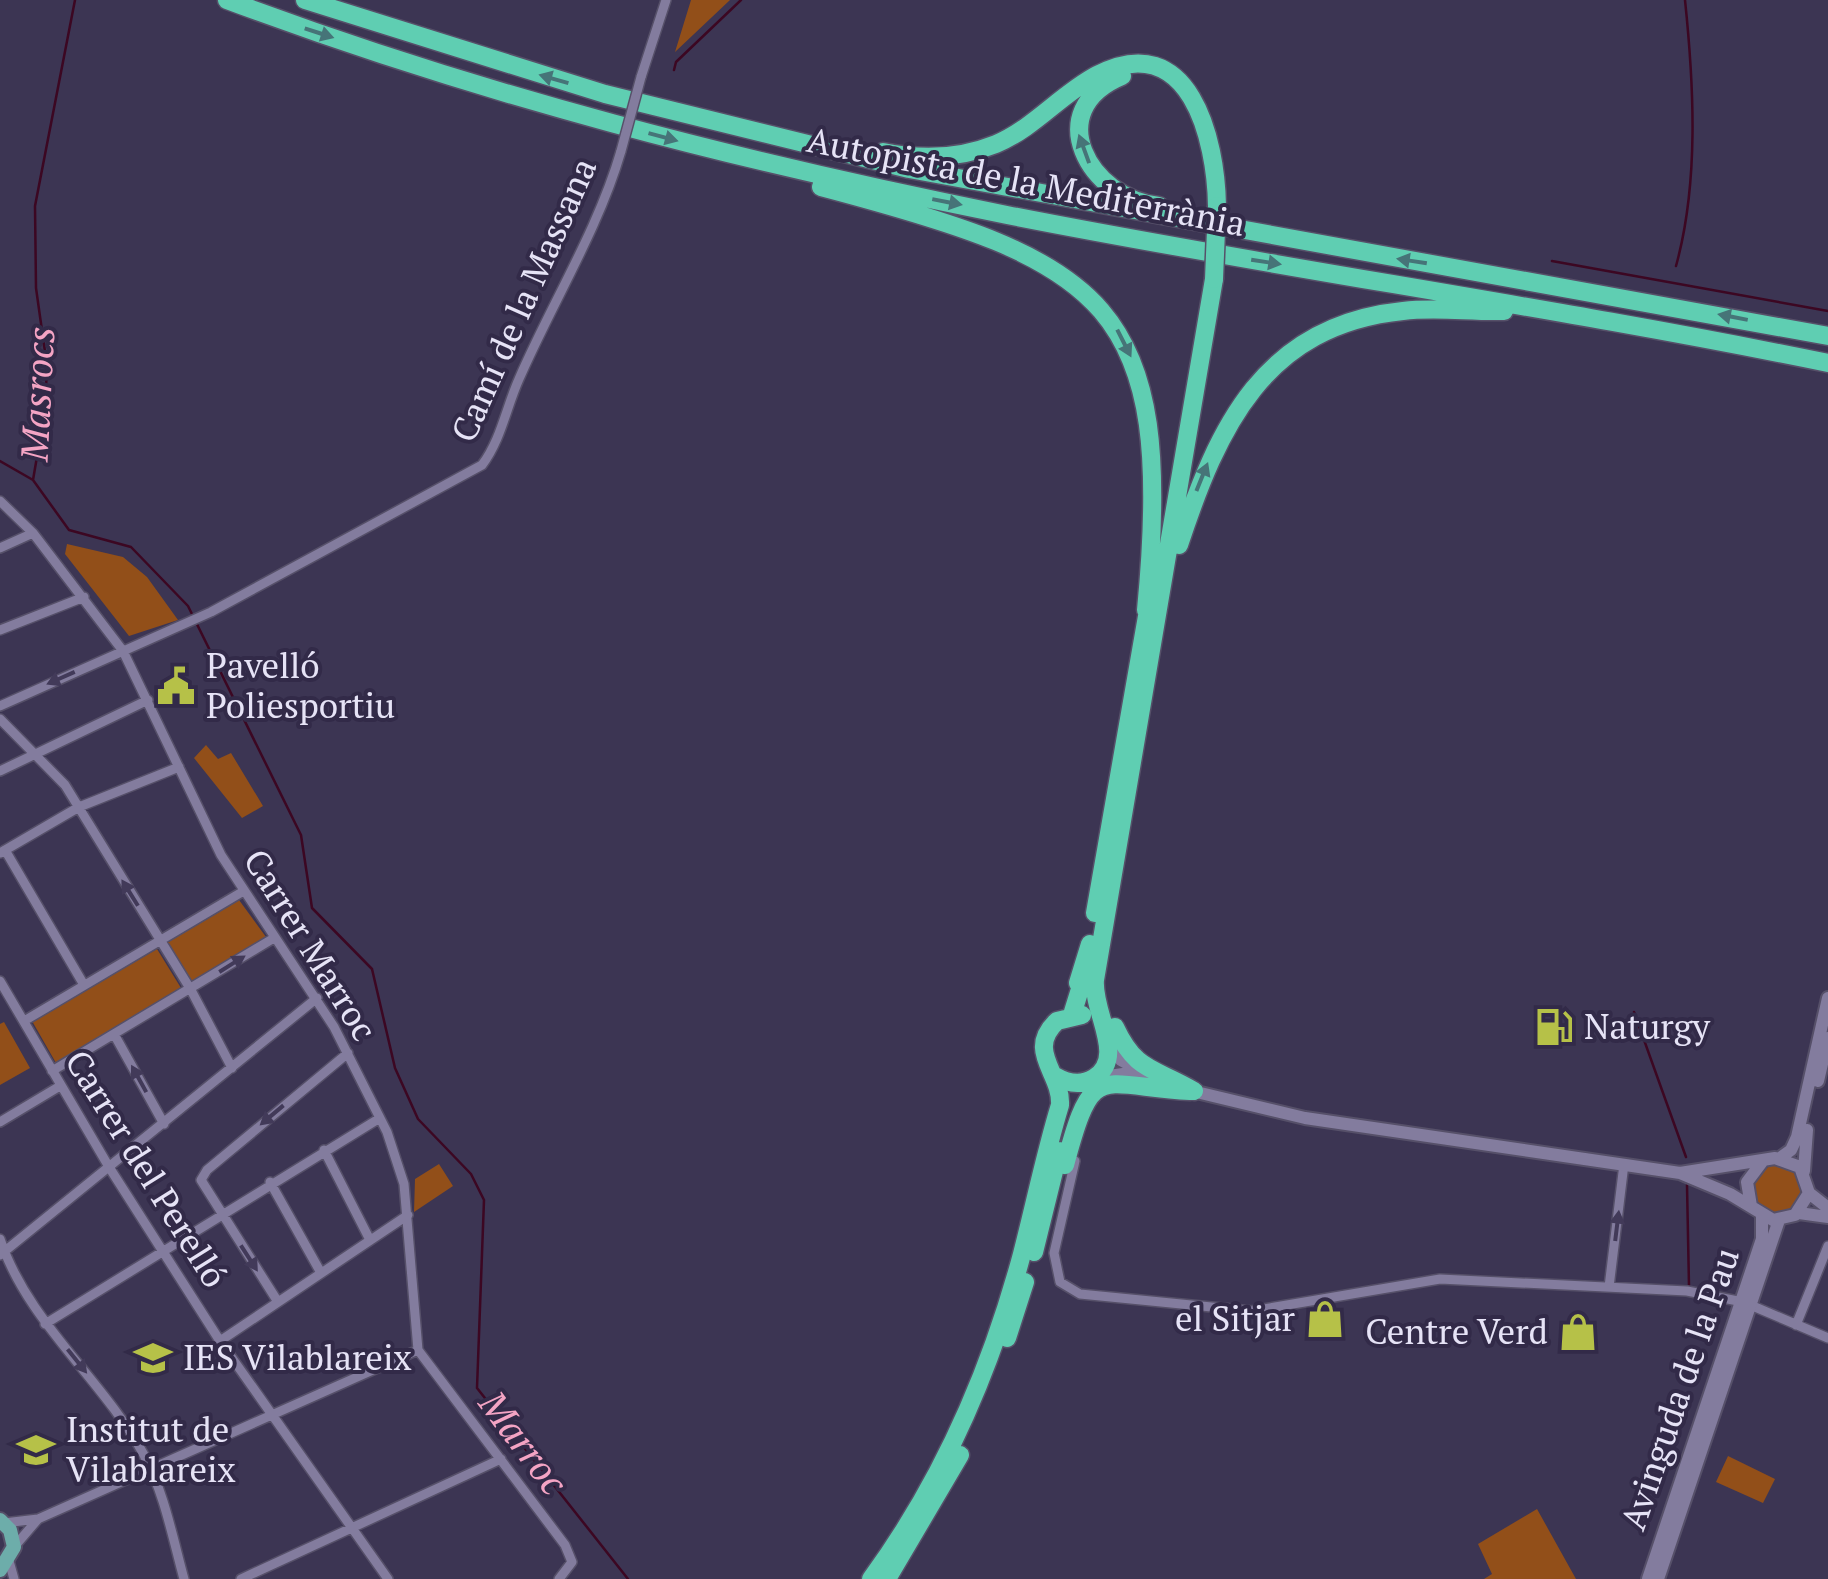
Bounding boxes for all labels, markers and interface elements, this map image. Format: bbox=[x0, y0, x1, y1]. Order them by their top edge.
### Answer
one-way arrow bbox=[304, 26, 334, 41]
one-way arrow bbox=[538, 71, 569, 86]
street label: Autopista de la Mediterrània bbox=[803, 116, 1249, 246]
one-way arrow bbox=[648, 130, 679, 145]
one-way arrow bbox=[1076, 134, 1091, 164]
street label: Camí de la Massana bbox=[440, 150, 606, 449]
one-way arrow bbox=[931, 195, 962, 211]
one-way arrow bbox=[1396, 253, 1428, 268]
one-way arrow bbox=[1251, 255, 1282, 271]
one-way arrow bbox=[1717, 308, 1748, 324]
water label: Masrocs bbox=[8, 325, 65, 464]
one-way arrow bbox=[1115, 328, 1132, 357]
one-way arrow bbox=[1195, 462, 1211, 492]
place label: Pavelló Poliesportiu bbox=[206, 642, 395, 728]
public building icon: Pavelló Poliesportiu bbox=[155, 665, 197, 707]
one-way arrow bbox=[46, 670, 76, 686]
street label: Carrer Marroc bbox=[234, 840, 388, 1049]
one-way arrow bbox=[122, 879, 139, 907]
one-way arrow bbox=[219, 955, 246, 973]
place label: Naturgy bbox=[1584, 1003, 1711, 1049]
fuel station icon: Naturgy bbox=[1533, 1006, 1575, 1048]
street label: Carrer del Perelló bbox=[55, 1041, 238, 1296]
one-way arrow bbox=[131, 1064, 148, 1093]
one-way arrow bbox=[260, 1104, 285, 1126]
one-way arrow bbox=[1609, 1209, 1625, 1241]
street label: Avinguda de la Pau bbox=[1609, 1242, 1749, 1536]
one-way arrow bbox=[239, 1244, 258, 1271]
place label: el Sitjar bbox=[1175, 1295, 1296, 1341]
shop icon: el Sitjar bbox=[1304, 1298, 1346, 1340]
place label: Centre Verd bbox=[1365, 1308, 1548, 1354]
shop icon: Centre Verd bbox=[1557, 1311, 1599, 1353]
place label: IES Vilablareix bbox=[183, 1334, 412, 1380]
school or university icon: IES Vilablareix bbox=[132, 1337, 174, 1379]
one-way arrow bbox=[66, 1349, 87, 1374]
water label: Marroc bbox=[468, 1380, 580, 1505]
place label: Institut de Vilablareix bbox=[66, 1406, 236, 1492]
school or university icon: Institut de Vilablareix bbox=[15, 1429, 57, 1471]

